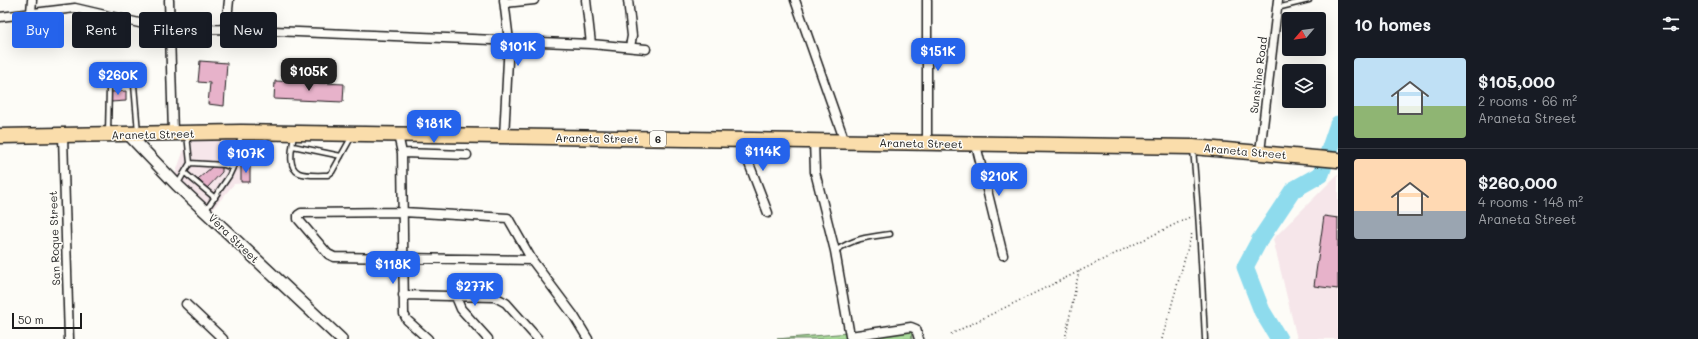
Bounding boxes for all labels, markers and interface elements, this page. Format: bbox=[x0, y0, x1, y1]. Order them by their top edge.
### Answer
chip: Buy bbox=[12, 12, 64, 48]
chip: Rent bbox=[72, 12, 131, 48]
chip: Filters bbox=[139, 12, 212, 48]
chip: New bbox=[220, 12, 277, 48]
north arrow bbox=[1282, 12, 1326, 56]
map controls bbox=[1282, 12, 1326, 108]
text: 10 homes bbox=[1354, 13, 1431, 35]
icon: filters bbox=[1660, 13, 1682, 35]
pin: $101K bbox=[490, 33, 546, 67]
street label: Sunshine Road bbox=[1246, 36, 1270, 114]
text: $101K bbox=[500, 37, 536, 54]
pin: $151K bbox=[910, 38, 966, 72]
text: $151K bbox=[920, 42, 956, 59]
pin: $105K bbox=[281, 58, 337, 92]
pin: $260K bbox=[90, 62, 146, 96]
text: $105K bbox=[290, 62, 328, 79]
button: layers bbox=[1282, 64, 1326, 108]
text: $260K bbox=[98, 66, 138, 83]
text: $105,000 bbox=[1478, 70, 1555, 92]
icon: home bbox=[1386, 74, 1434, 122]
text: 2 rooms · 66 m² bbox=[1478, 92, 1577, 109]
text: Araneta Street bbox=[1478, 109, 1576, 126]
pin: $181K bbox=[406, 110, 462, 144]
text: $181K bbox=[416, 114, 452, 131]
street label: Araneta Street bbox=[111, 126, 195, 142]
street label: Araneta Street bbox=[555, 130, 639, 146]
road number: 6 bbox=[650, 131, 666, 147]
street label: Araneta Street bbox=[879, 135, 963, 151]
pin: $114K bbox=[735, 138, 791, 172]
pin: $107K bbox=[218, 140, 274, 174]
street label: Araneta Street bbox=[1203, 140, 1287, 162]
text: $114K bbox=[745, 142, 781, 159]
text: $107K bbox=[227, 144, 265, 161]
pin: $210K bbox=[971, 163, 1027, 197]
text: $210K bbox=[980, 167, 1018, 184]
text: $260,000 bbox=[1478, 171, 1557, 193]
icon: home bbox=[1386, 175, 1434, 223]
street label: San Roque Street bbox=[45, 190, 63, 286]
text: 4 rooms · 148 m² bbox=[1478, 193, 1583, 210]
street label: Vera Street bbox=[205, 210, 263, 266]
text: Araneta Street bbox=[1478, 210, 1576, 227]
pin: $118K bbox=[365, 251, 421, 285]
text: $118K bbox=[375, 255, 411, 272]
pin: $277K bbox=[447, 273, 503, 307]
text: $277K bbox=[456, 277, 494, 294]
scale bar bbox=[12, 311, 82, 330]
text: 50 m bbox=[18, 312, 44, 327]

